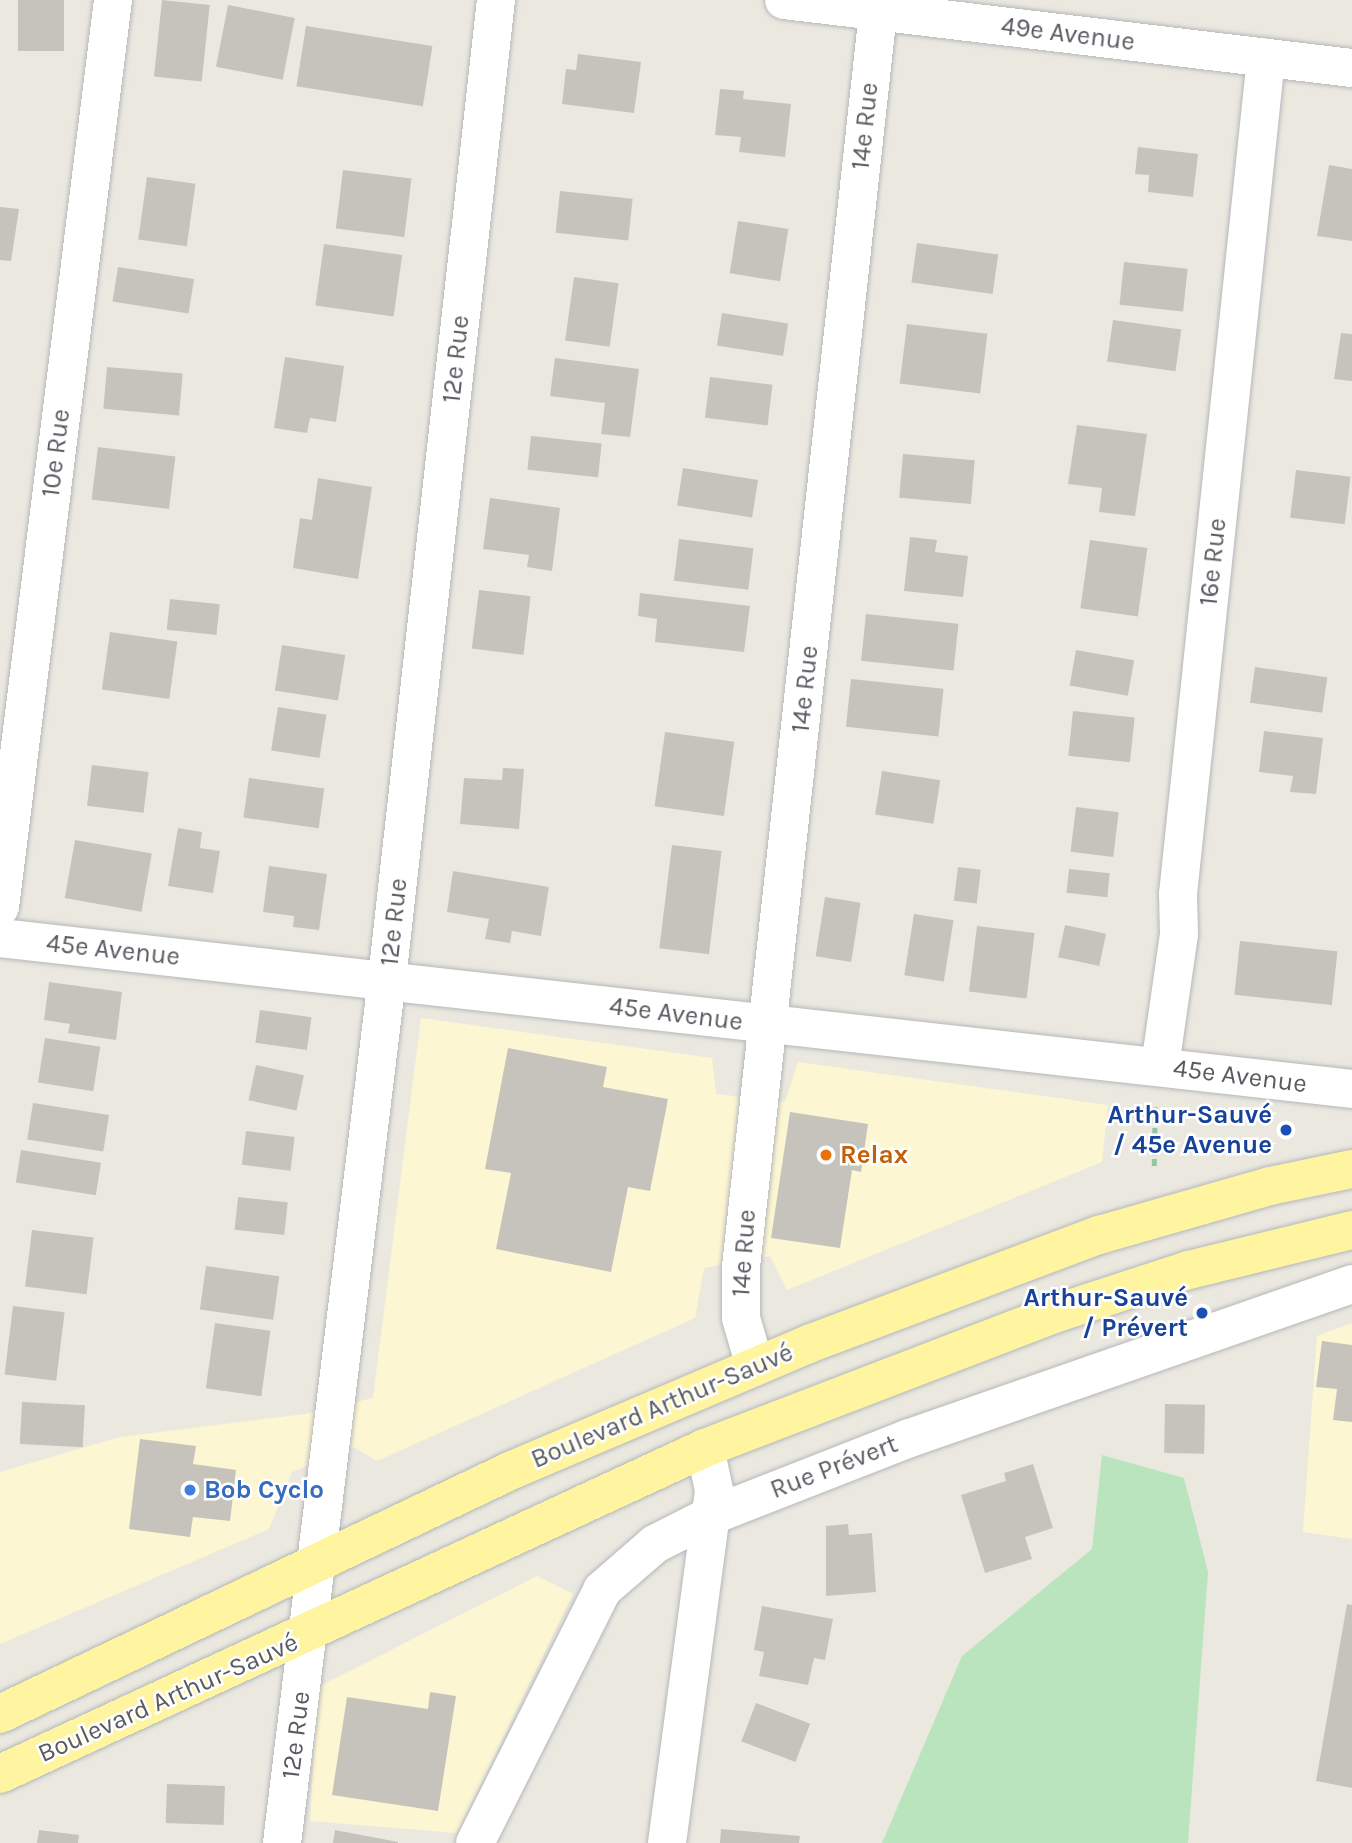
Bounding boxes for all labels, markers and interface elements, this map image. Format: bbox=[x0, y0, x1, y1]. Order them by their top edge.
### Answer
street label: 49e Avenue bbox=[999, 10, 1137, 58]
street label: 14e Rue bbox=[845, 81, 885, 171]
street label: 12e Rue bbox=[436, 314, 476, 404]
street label: 10e Rue bbox=[35, 407, 77, 499]
street label: 16e Rue bbox=[1193, 517, 1233, 607]
street label: 14e Rue bbox=[785, 644, 825, 734]
street label: 12e Rue bbox=[374, 877, 414, 967]
street label: 45e Avenue bbox=[45, 927, 181, 973]
street label: 45e Avenue bbox=[607, 990, 745, 1038]
street label: 45e Avenue bbox=[1171, 1052, 1309, 1100]
place label: Arthur-Sauvé / 45e Avenue bbox=[1107, 1099, 1272, 1160]
marker: Arthur-Sauvé / 45e Avenue bbox=[1278, 1122, 1294, 1138]
place label: Relax bbox=[840, 1139, 908, 1171]
marker: Relax bbox=[818, 1147, 834, 1163]
street label: 14e Rue bbox=[725, 1208, 763, 1298]
place label: Arthur-Sauvé / Prévert bbox=[1023, 1282, 1188, 1344]
marker: Arthur-Sauvé / Prévert bbox=[1194, 1305, 1210, 1321]
street label: Boulevard Arthur-Sauvé bbox=[526, 1337, 798, 1475]
street label: Rue Prévert bbox=[766, 1428, 902, 1506]
place label: Bob Cyclo bbox=[204, 1474, 324, 1506]
marker: Bob Cyclo bbox=[182, 1482, 198, 1498]
street label: Boulevard Arthur-Sauvé bbox=[33, 1627, 303, 1769]
street label: 12e Rue bbox=[275, 1689, 317, 1781]

